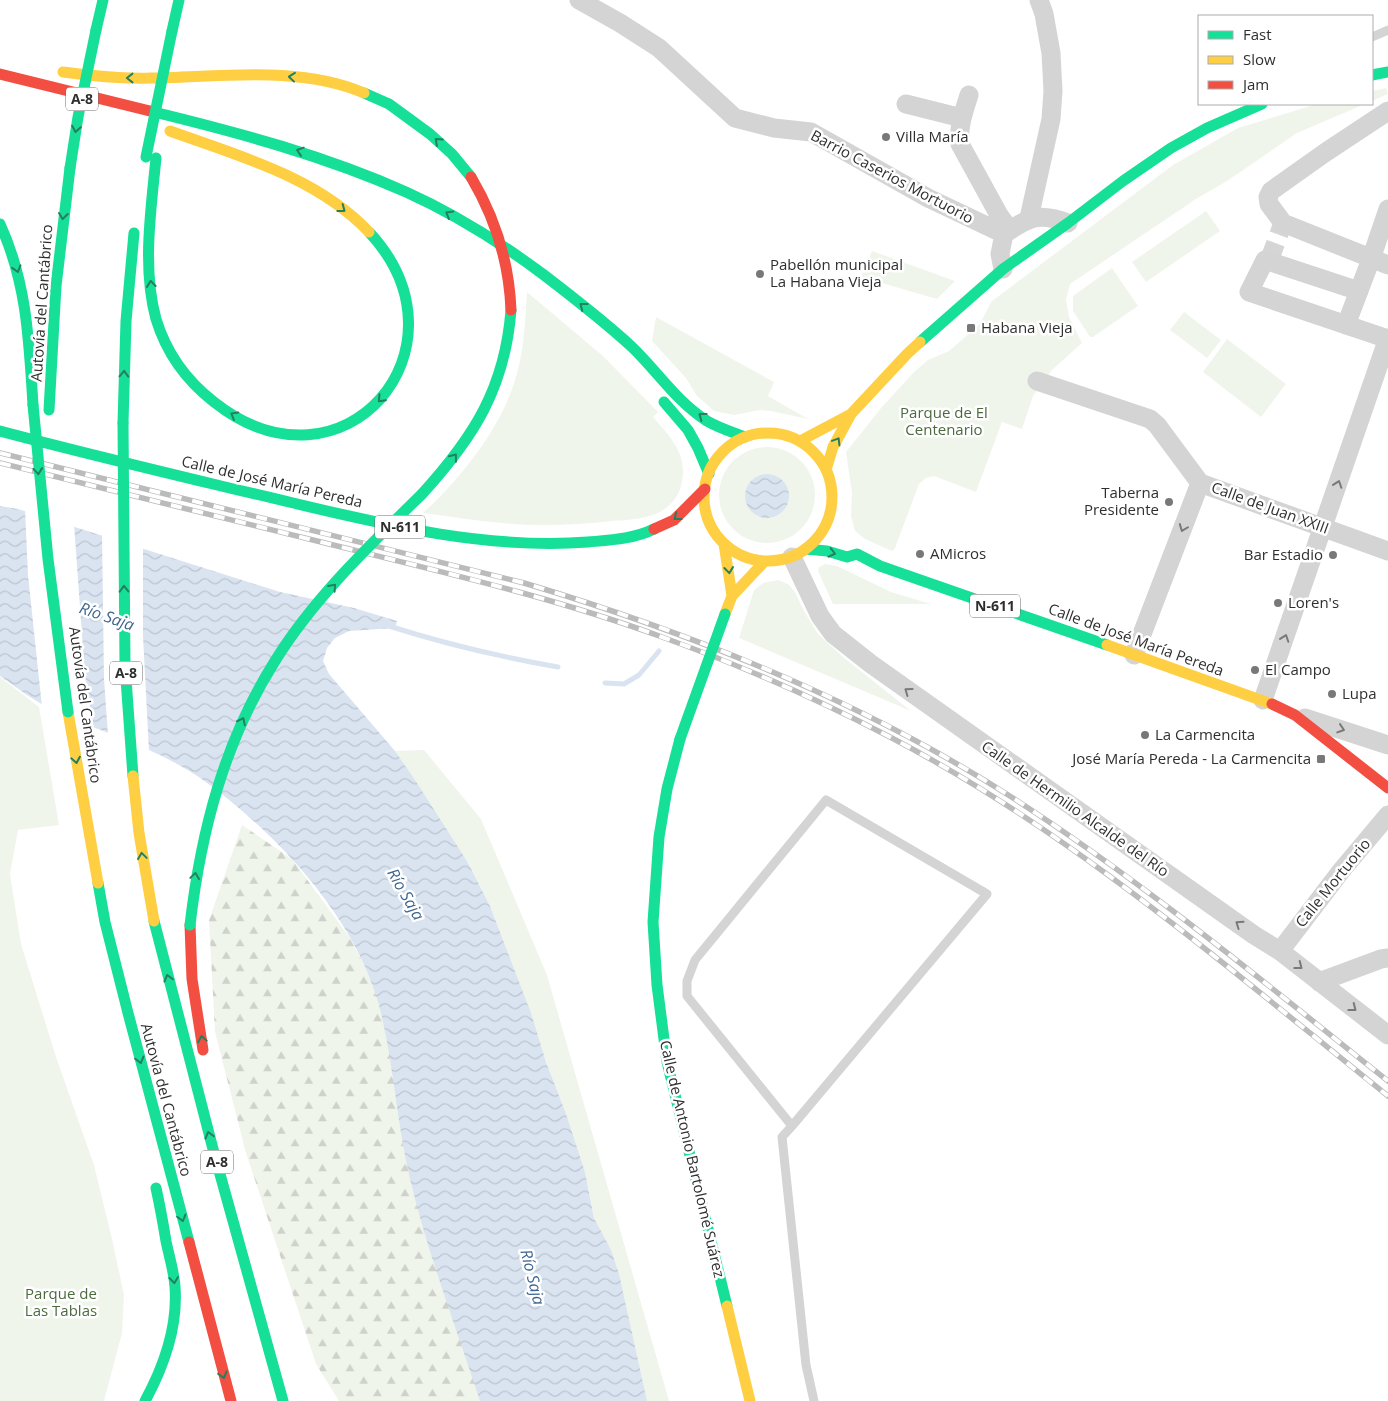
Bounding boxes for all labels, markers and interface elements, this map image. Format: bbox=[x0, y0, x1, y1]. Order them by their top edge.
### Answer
legend bbox=[1198, 15, 1373, 105]
text: Fast bbox=[1243, 24, 1272, 44]
text: Slow bbox=[1243, 49, 1276, 69]
one-way arrow bbox=[288, 72, 296, 83]
one-way arrow bbox=[125, 73, 133, 83]
text: Jam bbox=[1241, 74, 1269, 94]
road number: A-8 bbox=[66, 88, 98, 110]
street label: Barrio Caserios Mortuorio bbox=[808, 125, 977, 228]
one-way arrow bbox=[71, 126, 82, 134]
place label: Villa María bbox=[896, 126, 969, 146]
marker: Villa María bbox=[880, 131, 892, 143]
one-way arrow bbox=[435, 138, 444, 147]
one-way arrow bbox=[296, 147, 304, 157]
one-way arrow bbox=[336, 203, 345, 211]
one-way arrow bbox=[445, 210, 454, 220]
one-way arrow bbox=[58, 213, 69, 221]
street label: Autovía del Cantábrico bbox=[26, 224, 56, 382]
place label: Pabellón municipal La Habana Vieja bbox=[770, 254, 903, 291]
one-way arrow bbox=[11, 265, 21, 273]
marker: Pabellón municipal La Habana Vieja bbox=[754, 268, 766, 280]
one-way arrow bbox=[146, 279, 157, 287]
one-way arrow bbox=[580, 303, 589, 311]
place label: Habana Vieja bbox=[981, 317, 1073, 337]
marker: Habana Vieja bbox=[965, 322, 977, 334]
one-way arrow bbox=[119, 370, 129, 378]
one-way arrow bbox=[378, 393, 387, 402]
park label: Parque de El Centenario bbox=[900, 402, 988, 439]
one-way arrow bbox=[230, 412, 239, 422]
one-way arrow bbox=[699, 414, 708, 422]
one-way arrow bbox=[830, 438, 840, 447]
street label: Calle de José María Pereda bbox=[180, 450, 365, 512]
one-way arrow bbox=[448, 453, 457, 463]
one-way arrow bbox=[32, 468, 43, 476]
street label: Calle de Juan XXIII bbox=[1209, 477, 1332, 538]
one-way arrow bbox=[1332, 480, 1342, 489]
place label: Taberna Presidente bbox=[1084, 482, 1159, 519]
marker: Taberna Presidente bbox=[1163, 496, 1175, 508]
one-way arrow bbox=[673, 511, 683, 520]
road number: N-611 bbox=[375, 516, 425, 538]
one-way arrow bbox=[1178, 524, 1188, 532]
place label: AMicros bbox=[930, 543, 986, 563]
place label: Bar Estadio bbox=[1244, 544, 1323, 564]
one-way arrow bbox=[827, 547, 835, 557]
marker: AMicros bbox=[914, 548, 926, 560]
marker: Bar Estadio bbox=[1327, 549, 1339, 561]
one-way arrow bbox=[723, 565, 733, 574]
one-way arrow bbox=[327, 584, 336, 593]
one-way arrow bbox=[119, 585, 129, 593]
place label: Loren's bbox=[1288, 592, 1339, 612]
road number: N-611 bbox=[970, 594, 1020, 618]
water label: Río Saja bbox=[77, 596, 137, 636]
marker: Loren's bbox=[1272, 597, 1284, 609]
street label: Calle de José María Pereda bbox=[1046, 598, 1227, 680]
street label: Autovía del Cantábrico bbox=[65, 625, 107, 784]
one-way arrow bbox=[1279, 634, 1289, 642]
place label: El Campo bbox=[1265, 659, 1331, 679]
road number: A-8 bbox=[110, 661, 142, 684]
marker: El Campo bbox=[1249, 664, 1261, 676]
place label: Lupa bbox=[1342, 683, 1377, 703]
one-way arrow bbox=[905, 688, 914, 697]
marker: Lupa bbox=[1326, 688, 1338, 700]
one-way arrow bbox=[236, 717, 246, 726]
one-way arrow bbox=[1337, 723, 1345, 733]
place label: La Carmencita bbox=[1155, 724, 1255, 744]
marker: La Carmencita bbox=[1139, 729, 1151, 741]
street label: Calle de Hermilio Alcalde del Río bbox=[978, 736, 1173, 881]
place label: José María Pereda - La Carmencita bbox=[1070, 748, 1311, 768]
marker: José María Pereda - La Carmencita bbox=[1315, 753, 1327, 765]
one-way arrow bbox=[70, 755, 80, 764]
street label: Calle Mortuorio bbox=[1290, 834, 1374, 931]
one-way arrow bbox=[137, 852, 148, 860]
water label: Río Saja bbox=[382, 864, 430, 924]
one-way arrow bbox=[190, 872, 200, 880]
one-way arrow bbox=[1235, 921, 1245, 930]
one-way arrow bbox=[1293, 961, 1302, 969]
one-way arrow bbox=[163, 974, 173, 982]
one-way arrow bbox=[1347, 1003, 1356, 1011]
street label: Autovía del Cantábrico bbox=[137, 1021, 197, 1179]
one-way arrow bbox=[197, 1035, 207, 1044]
street label: Calle de Antonio Bartolomé Suárez bbox=[656, 1038, 730, 1279]
one-way arrow bbox=[134, 1056, 145, 1065]
one-way arrow bbox=[205, 1131, 215, 1139]
road number: A-8 bbox=[201, 1150, 233, 1174]
one-way arrow bbox=[176, 1213, 186, 1221]
water label: Río Saja bbox=[515, 1247, 551, 1307]
one-way arrow bbox=[168, 1276, 179, 1284]
park label: Parque de Las Tablas bbox=[25, 1283, 97, 1320]
one-way arrow bbox=[218, 1370, 228, 1378]

